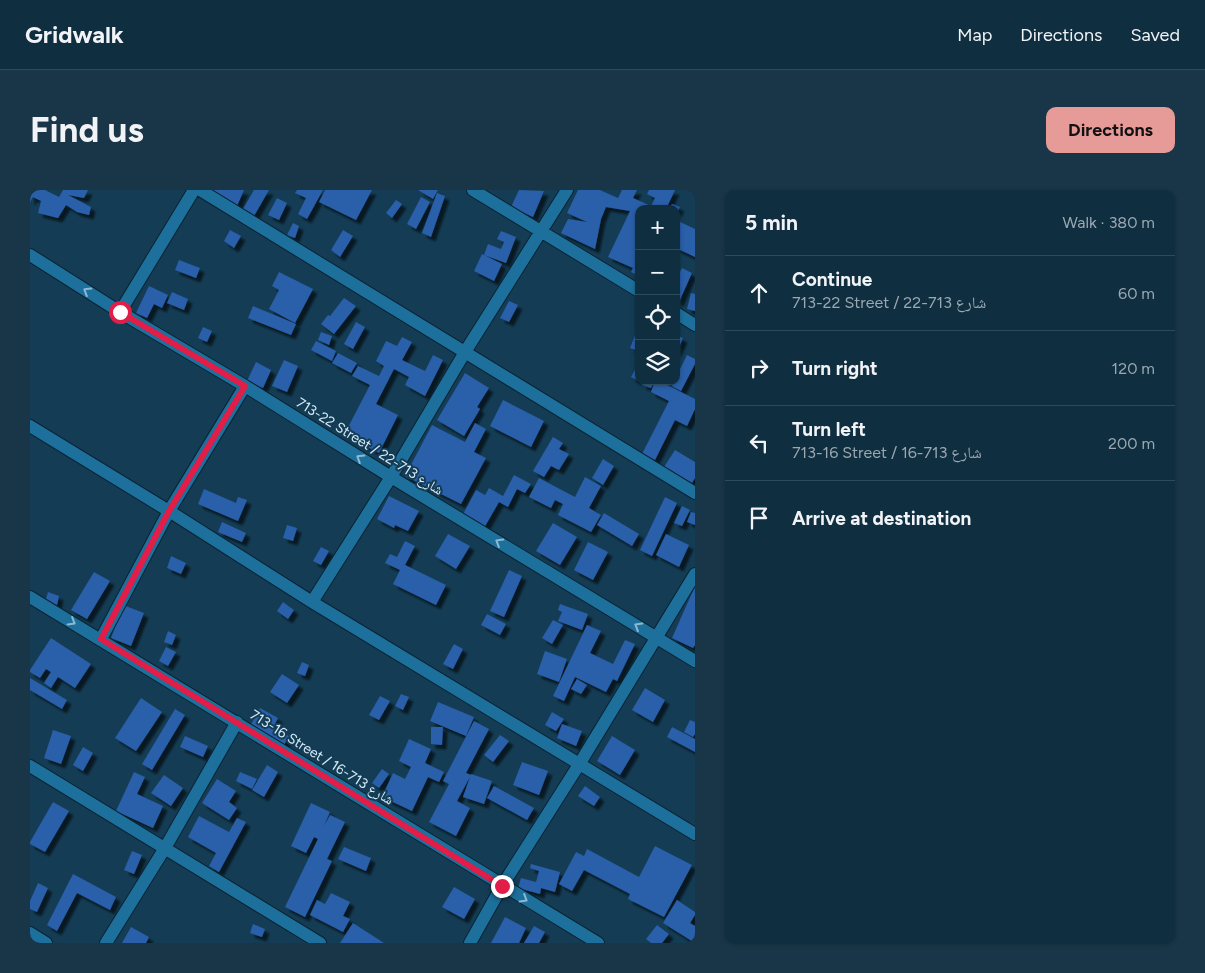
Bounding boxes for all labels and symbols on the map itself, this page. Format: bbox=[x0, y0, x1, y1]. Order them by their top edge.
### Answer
one-way arrow bbox=[84, 288, 93, 298]
route start bbox=[109, 301, 132, 324]
street label: 713-22 Street / شارع 713-22 bbox=[293, 394, 446, 500]
one-way arrow bbox=[357, 455, 366, 464]
one-way arrow bbox=[496, 539, 505, 549]
one-way arrow bbox=[66, 615, 75, 625]
one-way arrow bbox=[635, 623, 644, 633]
street label: 713-16 Street / شارع 713-16 bbox=[246, 706, 397, 809]
route end bbox=[491, 875, 514, 898]
one-way arrow bbox=[518, 892, 527, 902]

